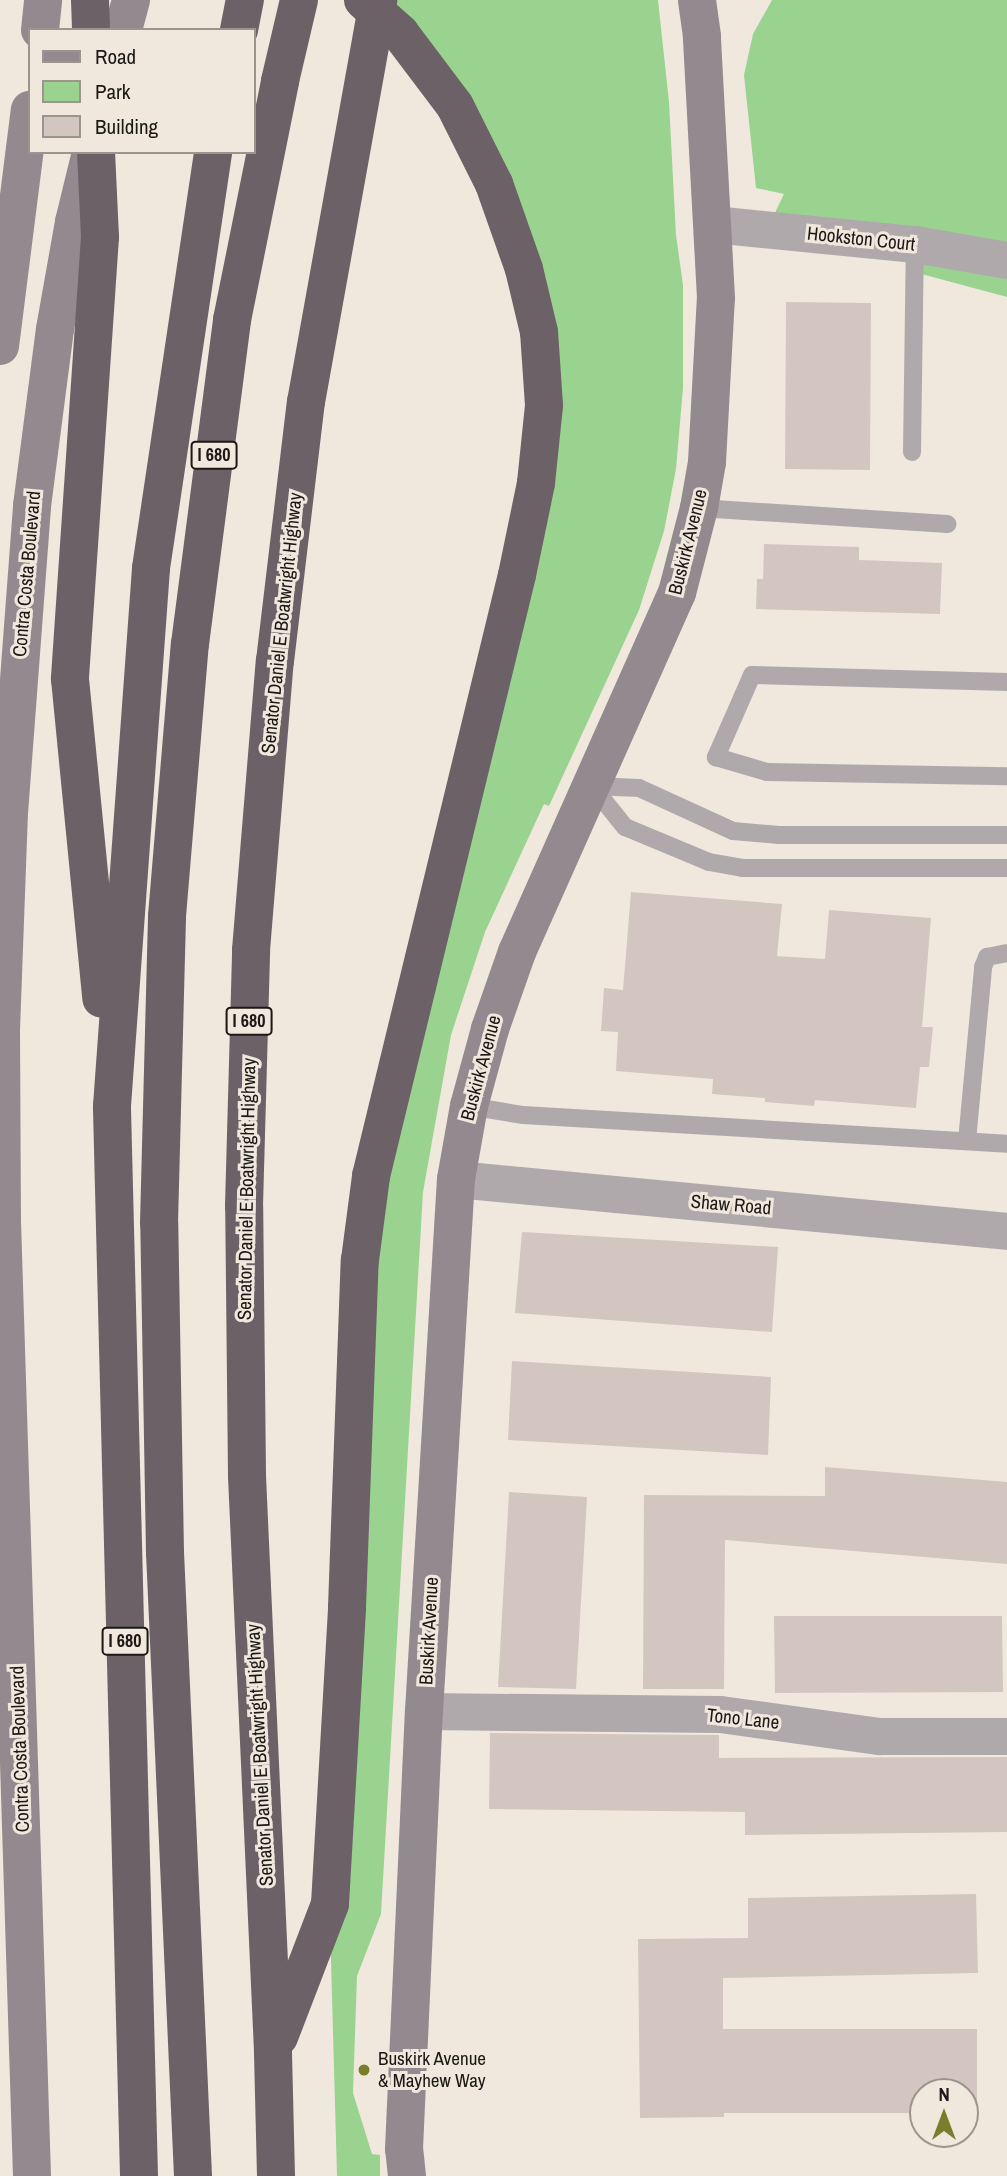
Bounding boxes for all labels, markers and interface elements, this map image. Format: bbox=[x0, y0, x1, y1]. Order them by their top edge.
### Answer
legend bbox=[28, 28, 256, 154]
text: Road bbox=[95, 42, 136, 71]
text: Park bbox=[95, 77, 130, 106]
text: Building bbox=[95, 112, 158, 141]
street label: Hookston Court bbox=[806, 222, 916, 256]
road number: I 680 bbox=[190, 440, 238, 470]
street label: Buskirk Avenue bbox=[664, 486, 712, 598]
street label: Contra Costa Boulevard bbox=[8, 490, 46, 658]
street label: Senator Daniel E Boatwright Highway bbox=[257, 491, 307, 755]
road number: I 680 bbox=[224, 1006, 274, 1036]
street label: Buskirk Avenue bbox=[456, 1012, 506, 1124]
street label: Senator Daniel E Boatwright Highway bbox=[233, 1058, 261, 1320]
street label: Shaw Road bbox=[690, 1190, 772, 1220]
street label: Buskirk Avenue bbox=[415, 1576, 443, 1686]
street label: Senator Daniel E Boatwright Highway bbox=[242, 1623, 278, 1887]
road number: I 680 bbox=[100, 1626, 150, 1656]
street label: Contra Costa Boulevard bbox=[6, 1666, 34, 1832]
street label: Tono Lane bbox=[706, 1704, 780, 1734]
place label: Buskirk Avenue & Mayhew Way bbox=[378, 2048, 487, 2092]
marker: Buskirk Avenue & Mayhew Way bbox=[356, 2062, 372, 2078]
north arrow bbox=[909, 2078, 979, 2148]
text: N bbox=[938, 2081, 950, 2107]

